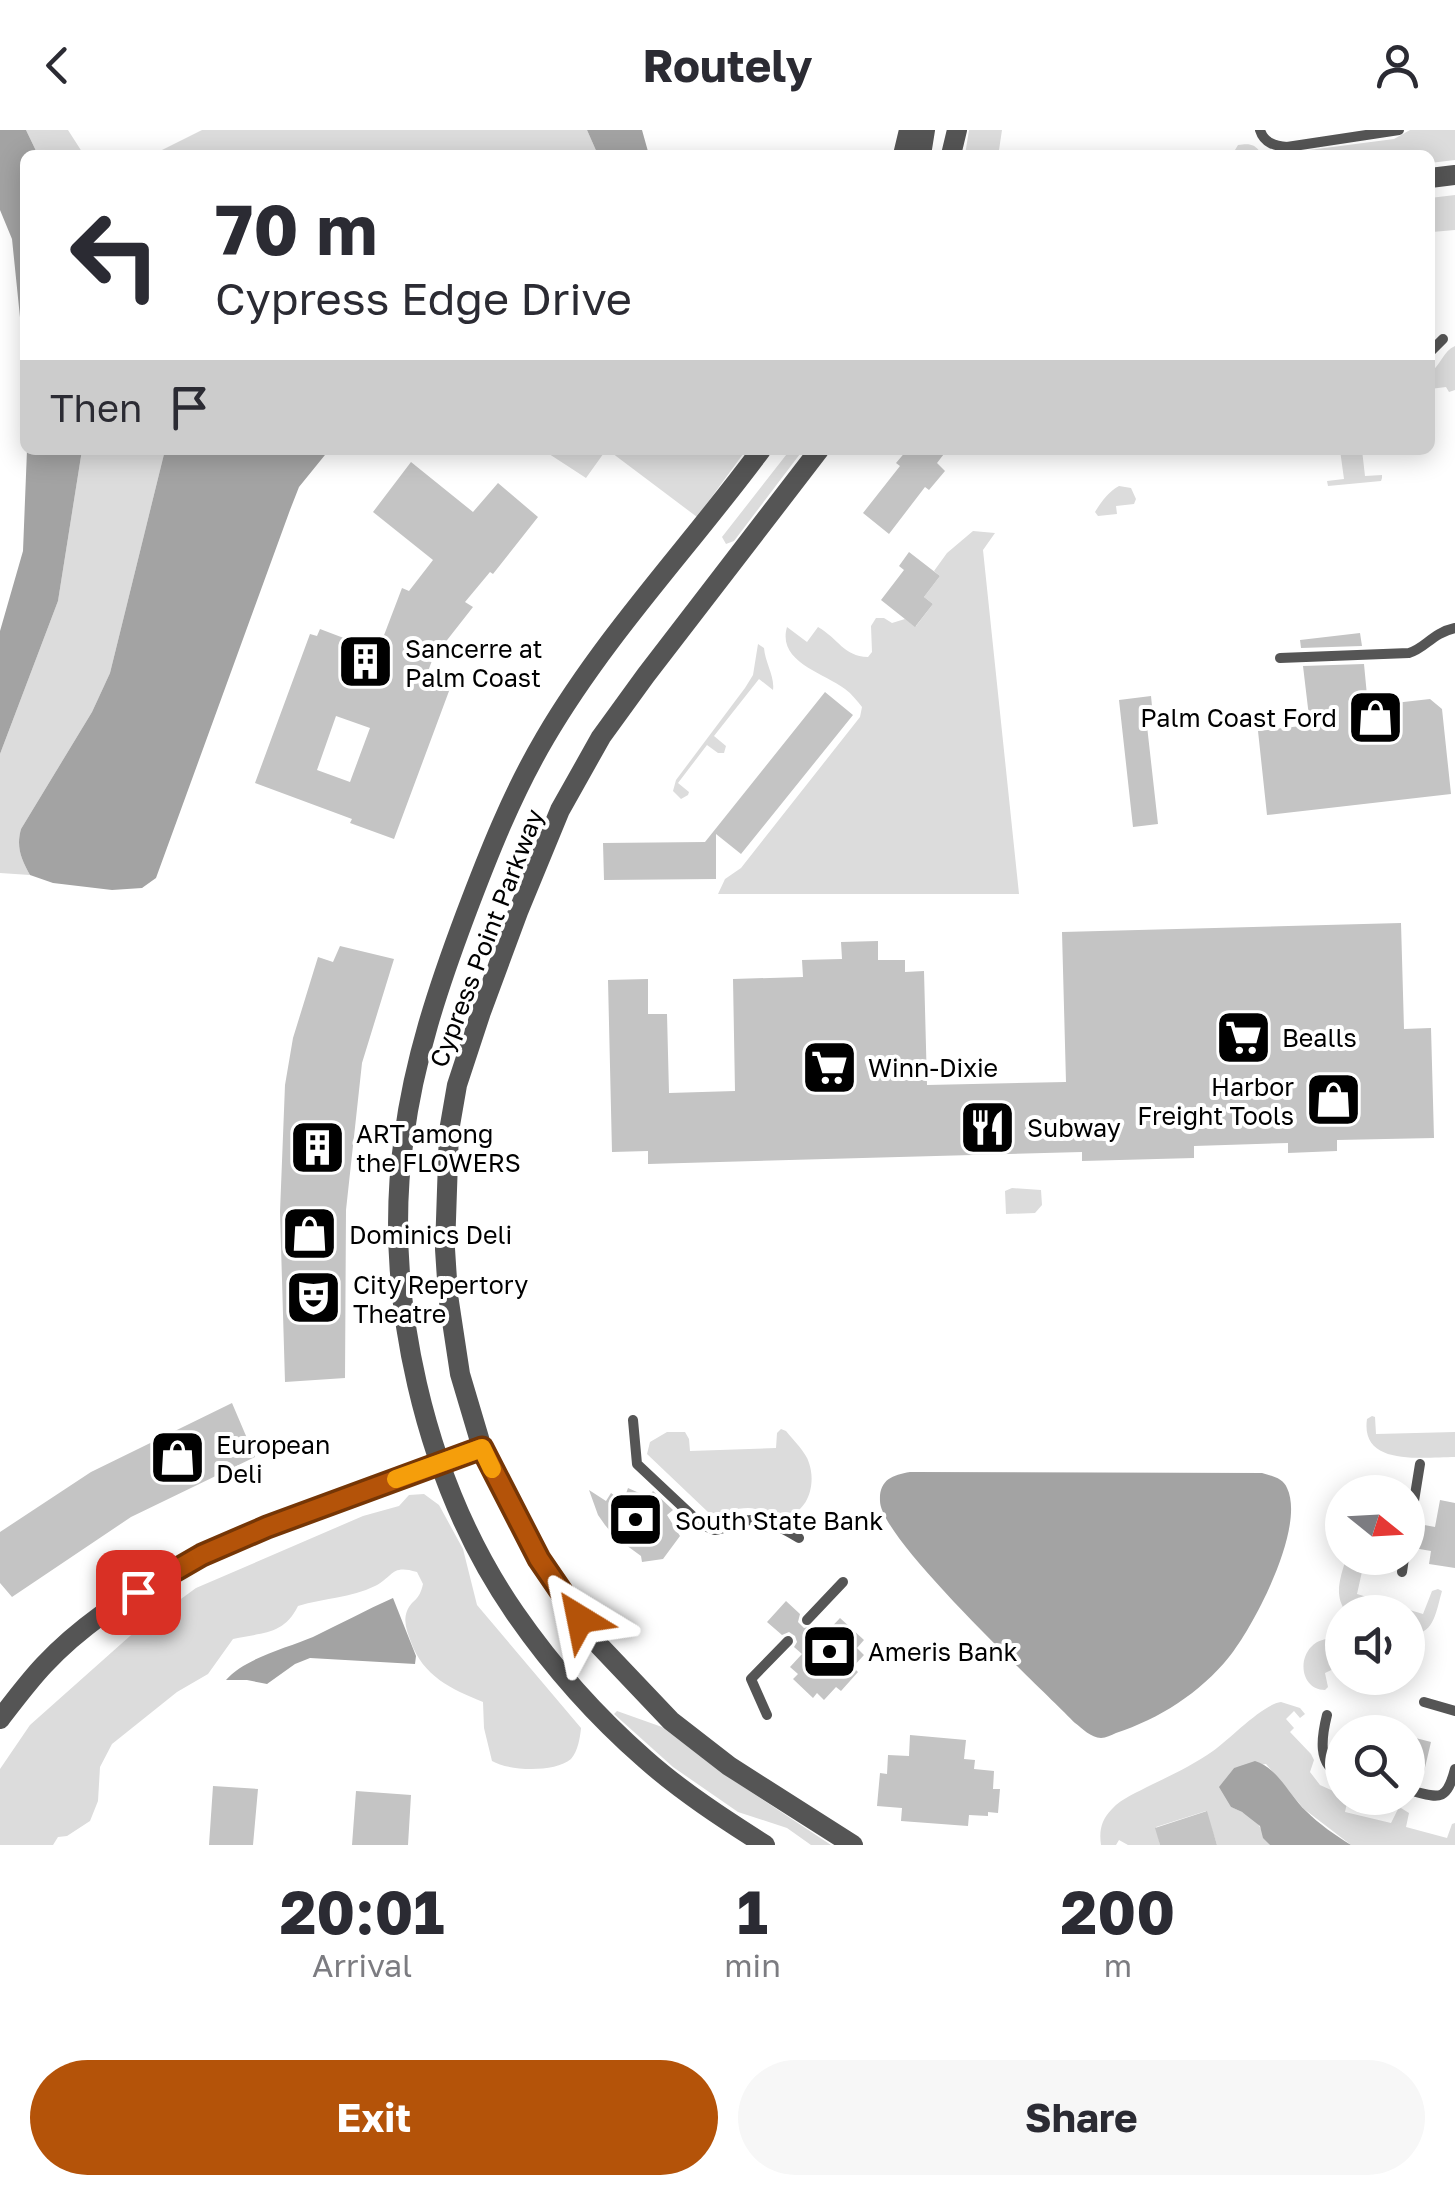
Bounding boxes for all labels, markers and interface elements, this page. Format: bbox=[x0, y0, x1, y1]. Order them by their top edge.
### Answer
icon: back bbox=[30, 38, 85, 93]
text: Routely bbox=[642, 38, 813, 92]
icon: person bbox=[1370, 38, 1425, 93]
text: 70 m bbox=[215, 186, 377, 270]
icon: left bbox=[50, 190, 180, 320]
text: Cypress Edge Drive bbox=[215, 271, 632, 325]
icon: arrive bbox=[162, 380, 217, 435]
text: Then bbox=[50, 385, 142, 430]
building icon: Sancerre at Palm Coast bbox=[336, 632, 396, 692]
place label: Sancerre at Palm Coast bbox=[405, 633, 543, 693]
shop icon: Palm Coast Ford bbox=[1346, 687, 1406, 747]
place label: Palm Coast Ford bbox=[1140, 702, 1337, 733]
street label: Cypress Point Parkway bbox=[422, 805, 550, 1071]
supermarket icon: Bealls bbox=[1213, 1007, 1273, 1067]
place label: Bealls bbox=[1282, 1022, 1357, 1053]
supermarket icon: Winn-Dixie bbox=[799, 1037, 859, 1097]
place label: Winn-Dixie bbox=[868, 1052, 998, 1083]
shop icon: Harbor Freight Tools bbox=[1303, 1070, 1363, 1130]
place label: Harbor Freight Tools bbox=[1137, 1071, 1294, 1131]
restaurant icon: Subway bbox=[958, 1097, 1018, 1157]
place label: Subway bbox=[1027, 1112, 1121, 1143]
building icon: ART among the FLOWERS bbox=[287, 1117, 347, 1177]
place label: ART among the FLOWERS bbox=[356, 1118, 521, 1178]
shop icon: Dominics Deli bbox=[280, 1204, 340, 1264]
place label: Dominics Deli bbox=[349, 1219, 512, 1250]
theatre icon: City Repertory Theatre bbox=[284, 1268, 344, 1328]
place label: City Repertory Theatre bbox=[353, 1269, 528, 1329]
shop icon: European Deli bbox=[147, 1428, 207, 1488]
place label: European Deli bbox=[216, 1429, 330, 1489]
north arrow bbox=[1325, 1475, 1425, 1575]
map controls bbox=[1325, 1475, 1425, 1815]
bank icon: South State Bank bbox=[606, 1490, 666, 1550]
place label: South State Bank bbox=[675, 1505, 883, 1536]
pin bbox=[96, 1550, 181, 1635]
icon: arrive bbox=[111, 1565, 166, 1620]
position arrow bbox=[528, 1567, 632, 1671]
button: sound bbox=[1325, 1595, 1425, 1695]
bank icon: Ameris Bank bbox=[799, 1621, 859, 1681]
place label: Ameris Bank bbox=[868, 1636, 1018, 1667]
button: search bbox=[1325, 1715, 1425, 1815]
text: 20:01 bbox=[280, 1875, 444, 1947]
text: 1 bbox=[737, 1875, 768, 1947]
text: 200 bbox=[1061, 1875, 1175, 1947]
text: Arrival bbox=[312, 1946, 412, 1984]
text: min bbox=[724, 1946, 781, 1984]
text: m bbox=[1104, 1946, 1132, 1984]
button: Exit bbox=[30, 2060, 718, 2175]
button: Share bbox=[738, 2060, 1425, 2175]

